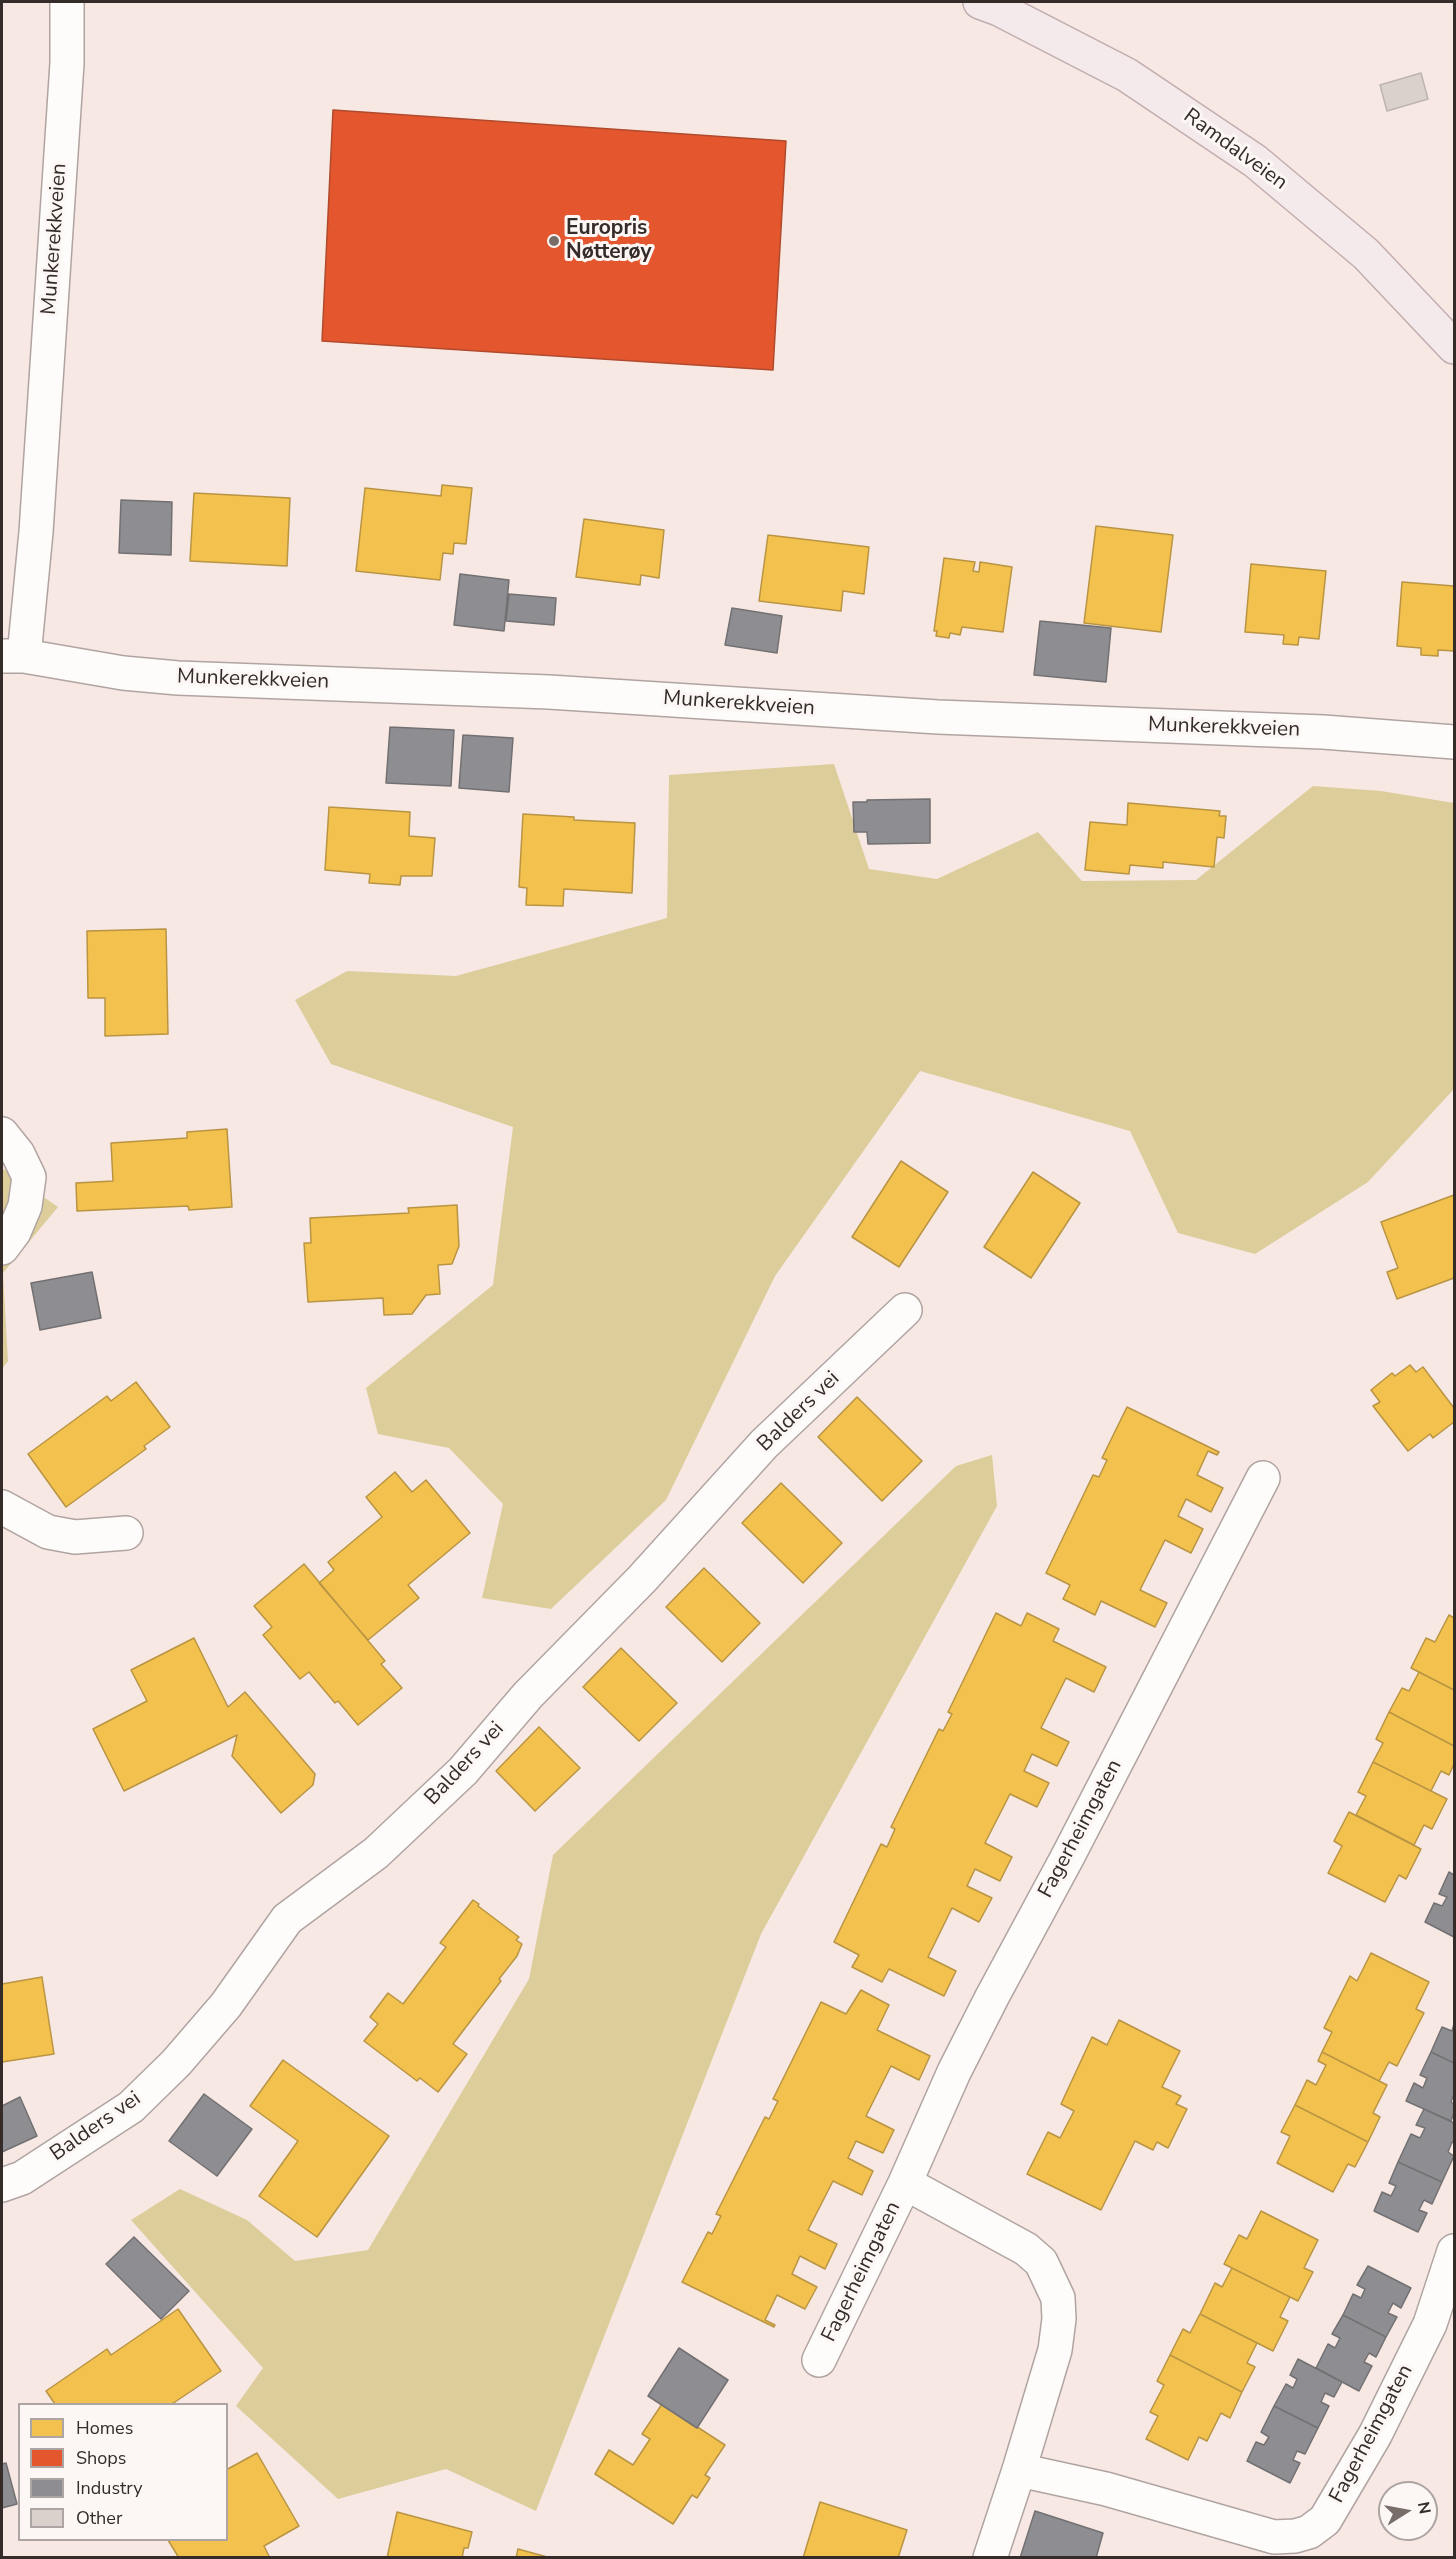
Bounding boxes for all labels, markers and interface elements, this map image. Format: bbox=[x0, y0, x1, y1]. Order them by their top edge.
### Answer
street label: Ramdalveien bbox=[1178, 104, 1292, 196]
street label: Munkerekkveien bbox=[37, 162, 73, 316]
place label: Europris Nøtterøy bbox=[566, 216, 652, 266]
marker: Europris Nøtterøy bbox=[547, 234, 561, 248]
street label: Munkerekkveien bbox=[177, 665, 329, 695]
street label: Munkerekkveien bbox=[662, 686, 816, 722]
street label: Munkerekkveien bbox=[1148, 713, 1300, 743]
street label: Balders vei bbox=[753, 1367, 845, 1457]
street label: Balders vei bbox=[420, 1717, 510, 1811]
street label: Fagerheimgaten bbox=[1034, 1756, 1128, 1902]
street label: Balders vei bbox=[46, 2087, 146, 2167]
street label: Fagerheimgaten bbox=[817, 2198, 907, 2346]
street label: Fagerheimgaten bbox=[1325, 2361, 1419, 2507]
legend bbox=[18, 2403, 228, 2541]
text: Homes bbox=[76, 2416, 133, 2440]
text: Shops bbox=[76, 2446, 126, 2470]
text: Industry bbox=[76, 2476, 143, 2500]
north arrow bbox=[1378, 2481, 1438, 2541]
text: N bbox=[1412, 2500, 1436, 2516]
text: Other bbox=[76, 2506, 122, 2530]

